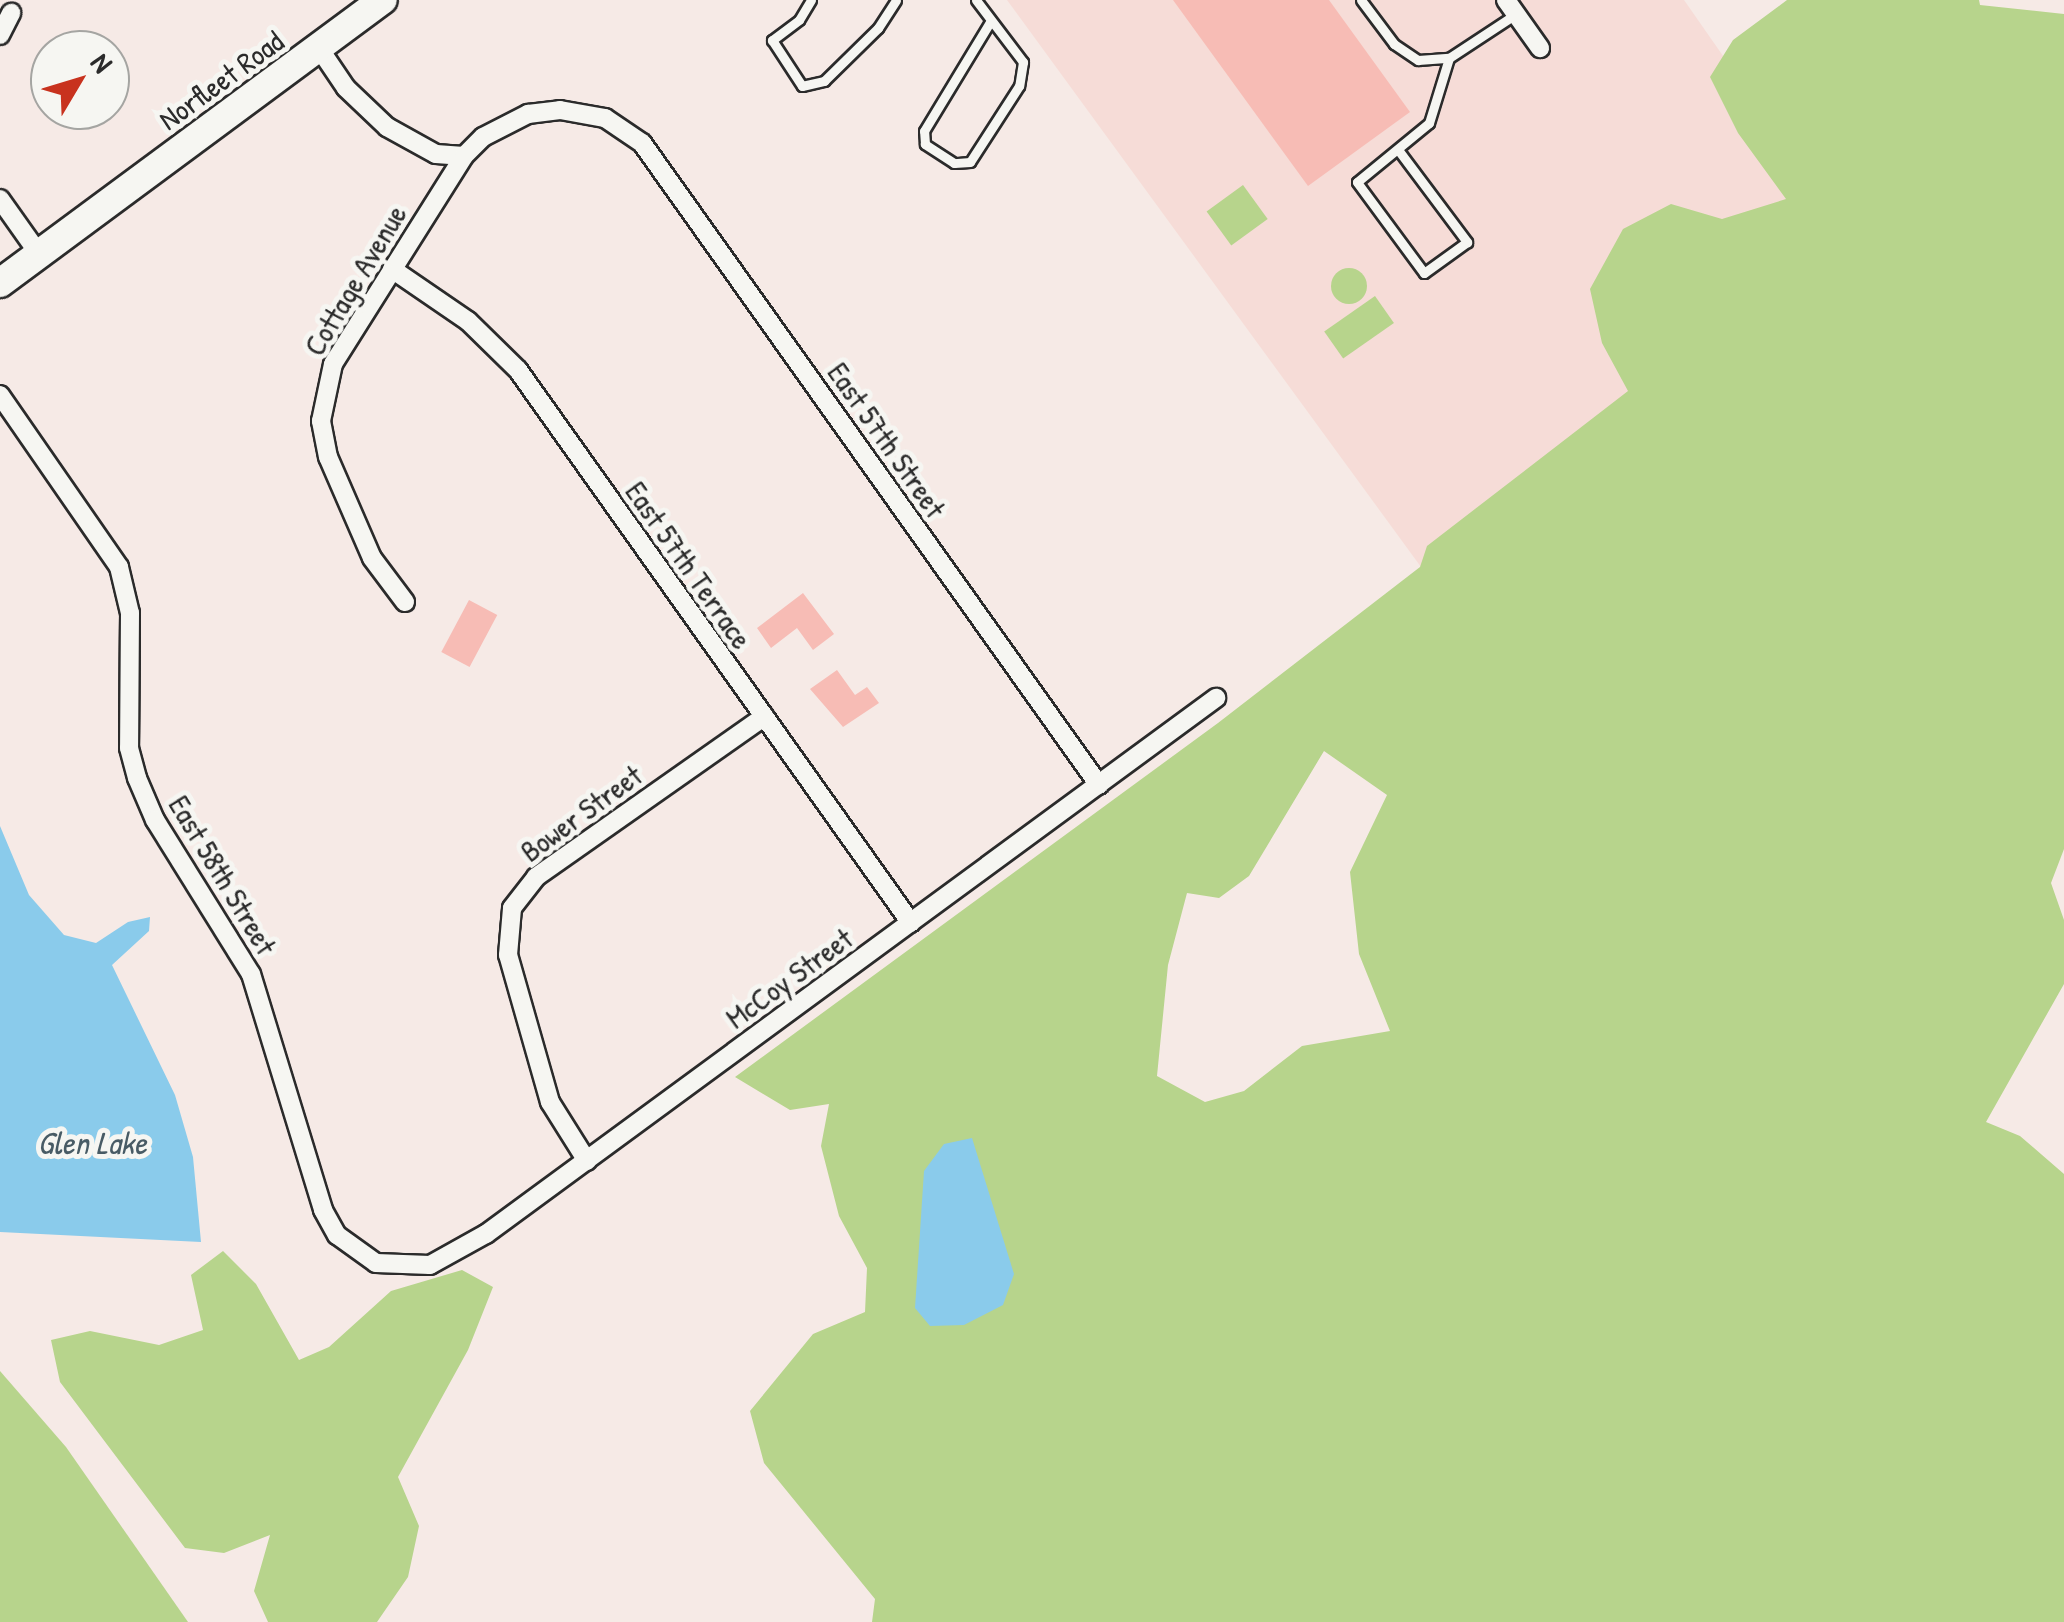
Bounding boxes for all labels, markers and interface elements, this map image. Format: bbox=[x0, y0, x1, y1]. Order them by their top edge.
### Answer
street label: Norfleet Road bbox=[152, 23, 290, 137]
north arrow bbox=[30, 30, 130, 130]
text: N bbox=[83, 45, 122, 80]
street label: Cottage Avenue bbox=[296, 198, 414, 362]
street label: East 57th Street bbox=[820, 356, 954, 524]
street label: East 57th Terrace bbox=[618, 475, 760, 655]
street label: Bower Street bbox=[513, 757, 649, 869]
street label: East 58th Street bbox=[161, 789, 285, 961]
street label: McCoy Street bbox=[719, 920, 859, 1036]
water label: Glen Lake bbox=[38, 1124, 146, 1162]

